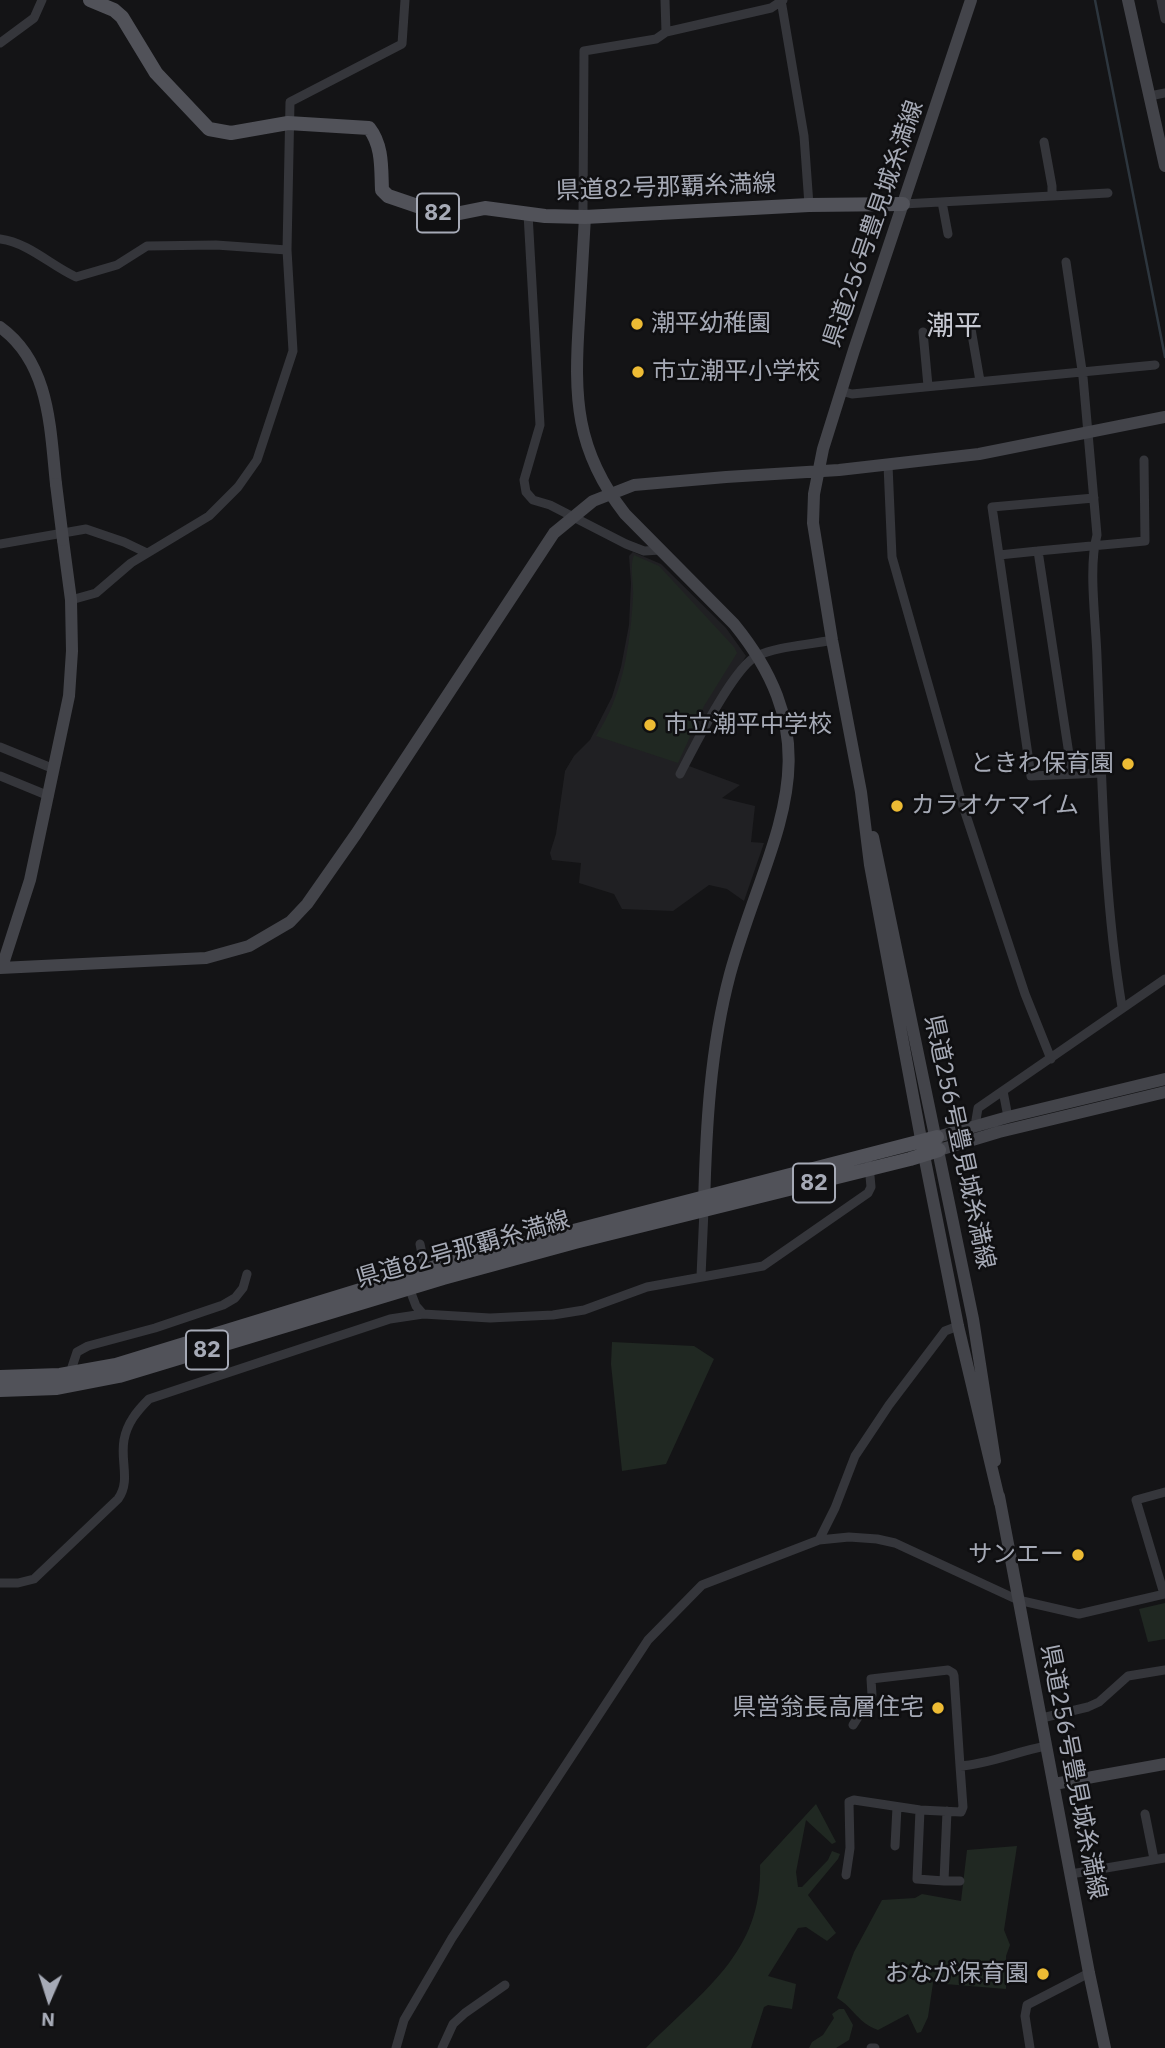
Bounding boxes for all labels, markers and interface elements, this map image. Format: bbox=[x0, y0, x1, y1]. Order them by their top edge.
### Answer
street label: 県道256号豊見城糸満線 bbox=[818, 97, 930, 351]
street label: 県道82号那覇糸満線 bbox=[555, 170, 777, 206]
road number: 82 bbox=[417, 194, 459, 232]
place label: 潮平幼稚園 bbox=[651, 310, 771, 338]
district label: 潮平 bbox=[926, 310, 982, 344]
marker: 潮平幼稚園 bbox=[629, 316, 645, 332]
place label: 市立潮平小学校 bbox=[652, 358, 820, 386]
marker: 市立潮平小学校 bbox=[630, 364, 646, 380]
place label: 市立潮平中学校 bbox=[664, 711, 832, 739]
marker: 市立潮平中学校 bbox=[642, 717, 658, 733]
place label: ときわ保育園 bbox=[970, 750, 1114, 778]
marker: ときわ保育園 bbox=[1120, 756, 1136, 772]
place label: カラオケマイム bbox=[911, 792, 1079, 820]
marker: カラオケマイム bbox=[889, 798, 905, 814]
street label: 県道256号豊見城糸満線 bbox=[918, 1012, 1000, 1272]
road number: 82 bbox=[793, 1164, 835, 1202]
street label: 県道82号那覇糸満線 bbox=[353, 1206, 573, 1294]
road number: 82 bbox=[186, 1330, 228, 1370]
place label: サンエー bbox=[968, 1541, 1064, 1569]
marker: サンエー bbox=[1070, 1547, 1086, 1563]
street label: 県道256号豊見城糸満線 bbox=[1034, 1642, 1112, 1902]
place label: 県営翁長高層住宅 bbox=[732, 1694, 924, 1722]
marker: 県営翁長高層住宅 bbox=[930, 1700, 946, 1716]
place label: おなが保育園 bbox=[885, 1960, 1029, 1988]
north arrow bbox=[14, 1964, 84, 2034]
marker: おなが保育園 bbox=[1035, 1966, 1051, 1982]
text: N bbox=[40, 2008, 55, 2032]

